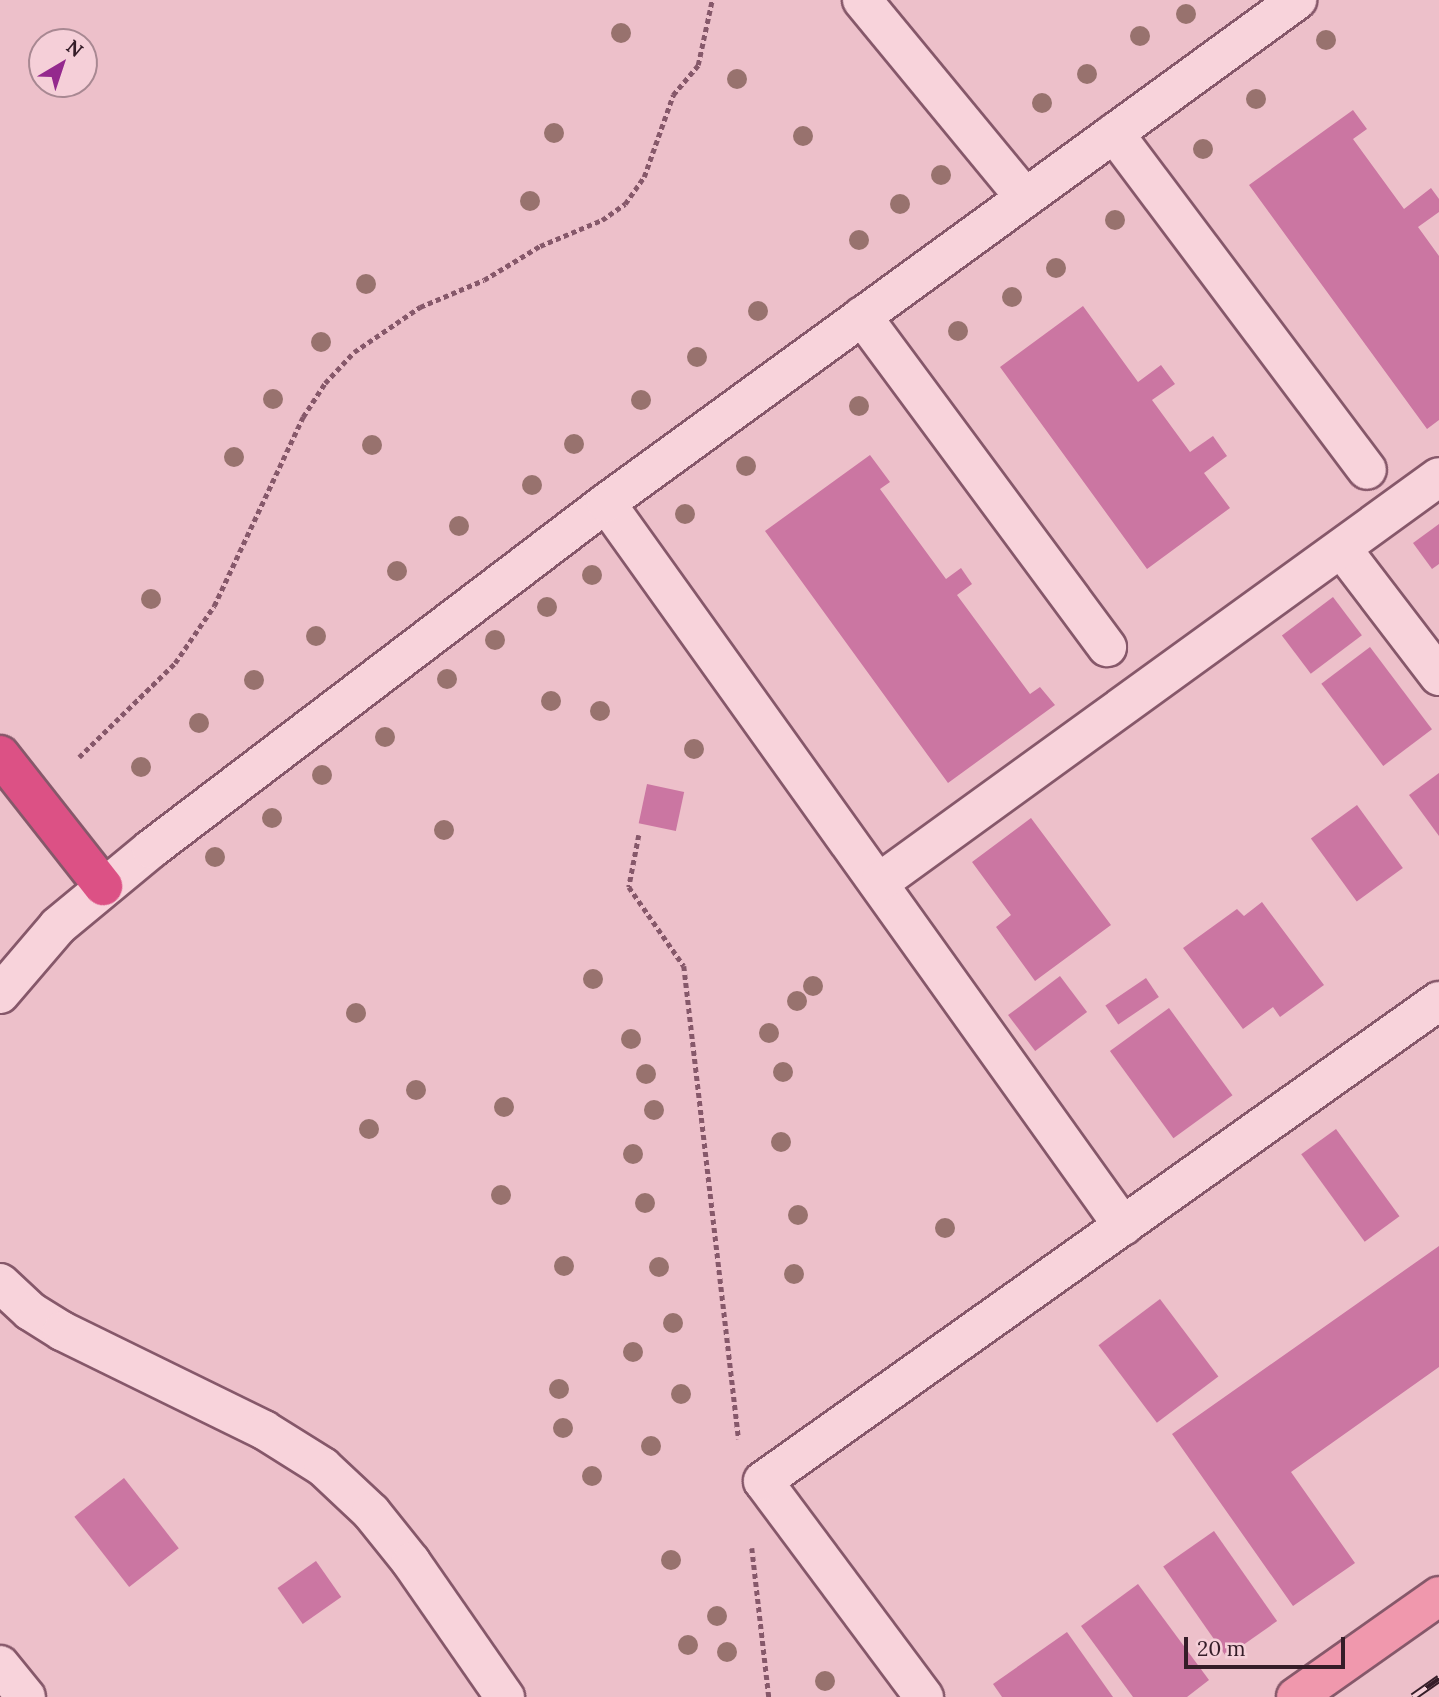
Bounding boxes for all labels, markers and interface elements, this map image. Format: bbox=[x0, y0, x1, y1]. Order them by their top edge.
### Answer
north arrow bbox=[28, 28, 98, 98]
text: N bbox=[62, 34, 88, 62]
scale bar bbox=[1187, 1624, 1348, 1668]
text: 20 m bbox=[1197, 1635, 1246, 1662]

